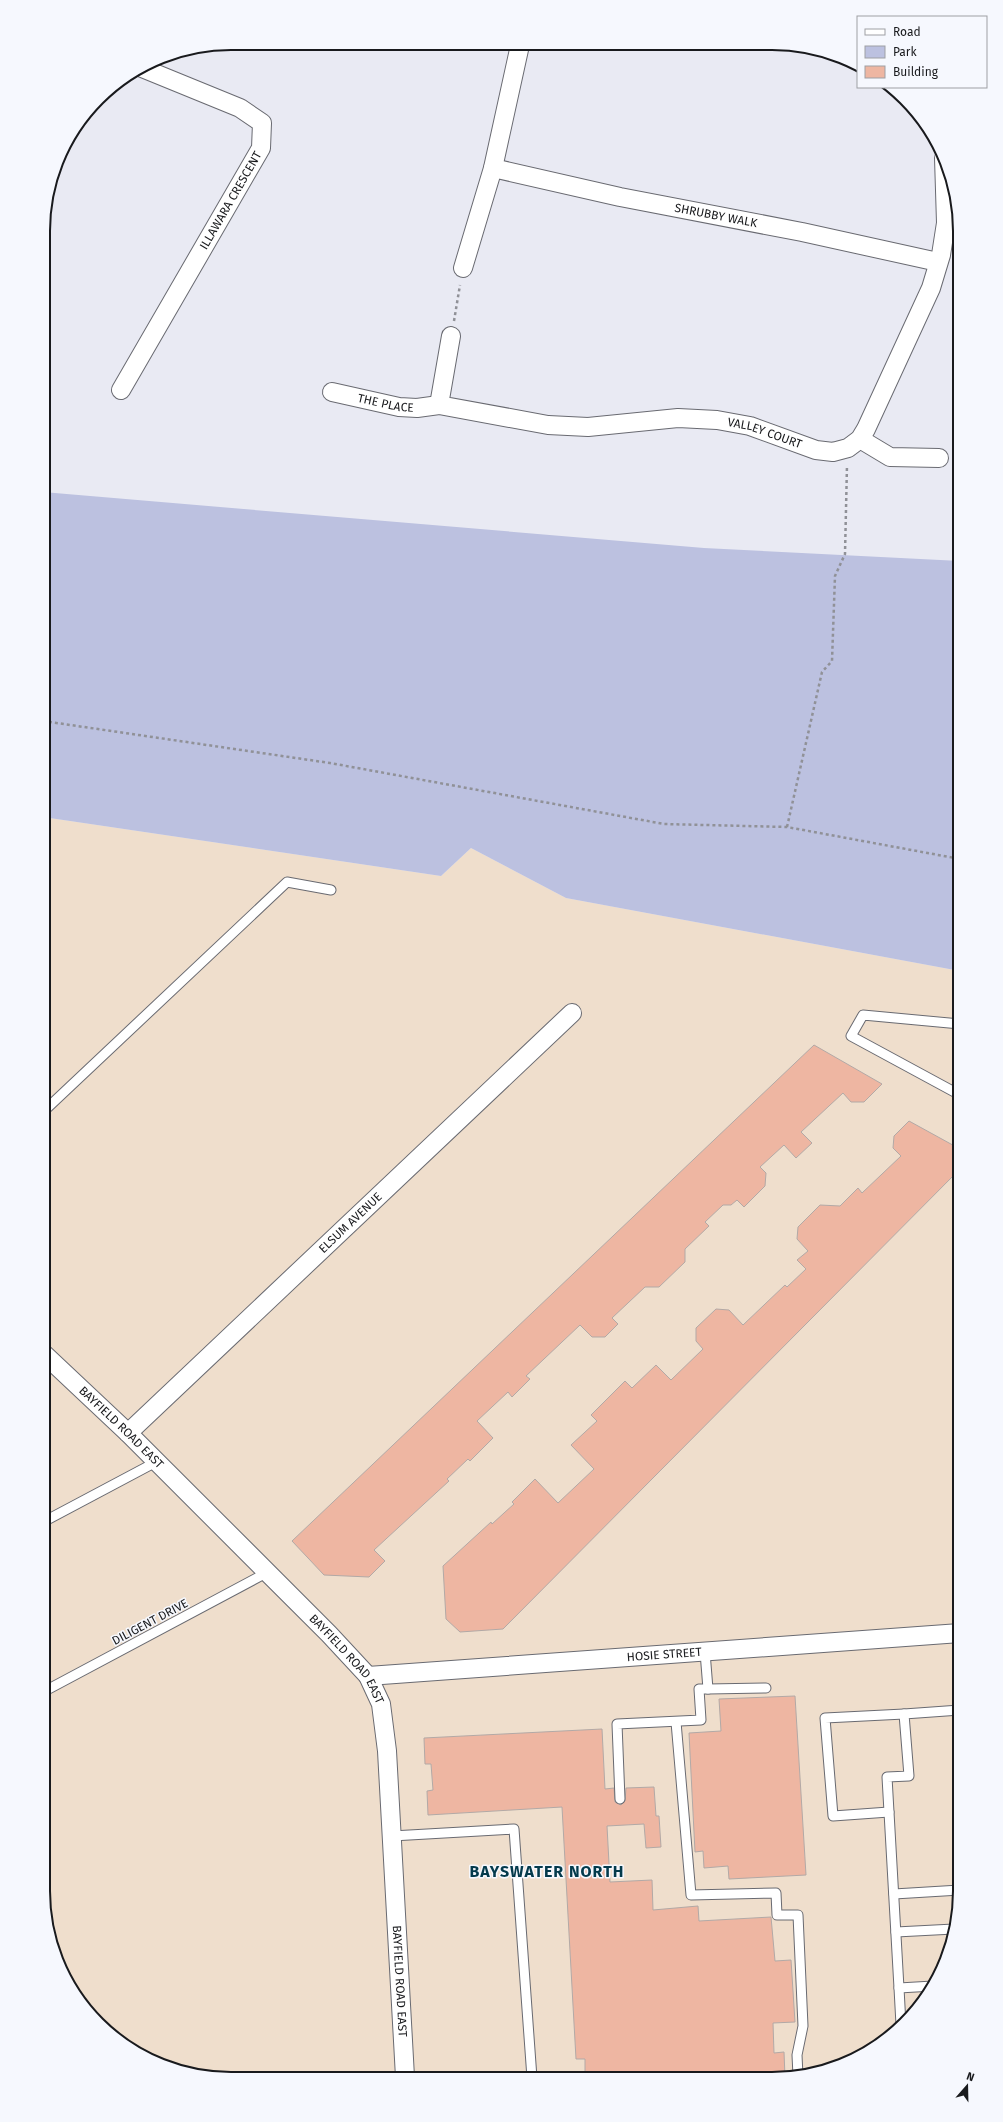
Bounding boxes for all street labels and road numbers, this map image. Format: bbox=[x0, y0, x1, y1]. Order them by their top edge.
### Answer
street label: ILLAWARA CRESCENT bbox=[197, 148, 265, 252]
street label: SHRUBBY WALK bbox=[673, 201, 759, 230]
street label: THE PLACE bbox=[356, 391, 414, 415]
street label: VALLEY COURT bbox=[726, 415, 805, 452]
street label: ELSUM AVENUE bbox=[316, 1190, 385, 1256]
street label: BAYFIELD ROAD EAST bbox=[76, 1384, 167, 1472]
street label: DILIGENT DRIVE bbox=[110, 1596, 190, 1648]
street label: BAYFIELD ROAD EAST bbox=[306, 1611, 387, 1707]
street label: HOSIE STREET bbox=[626, 1645, 703, 1664]
street label: BAYFIELD ROAD EAST bbox=[390, 1925, 410, 2038]

